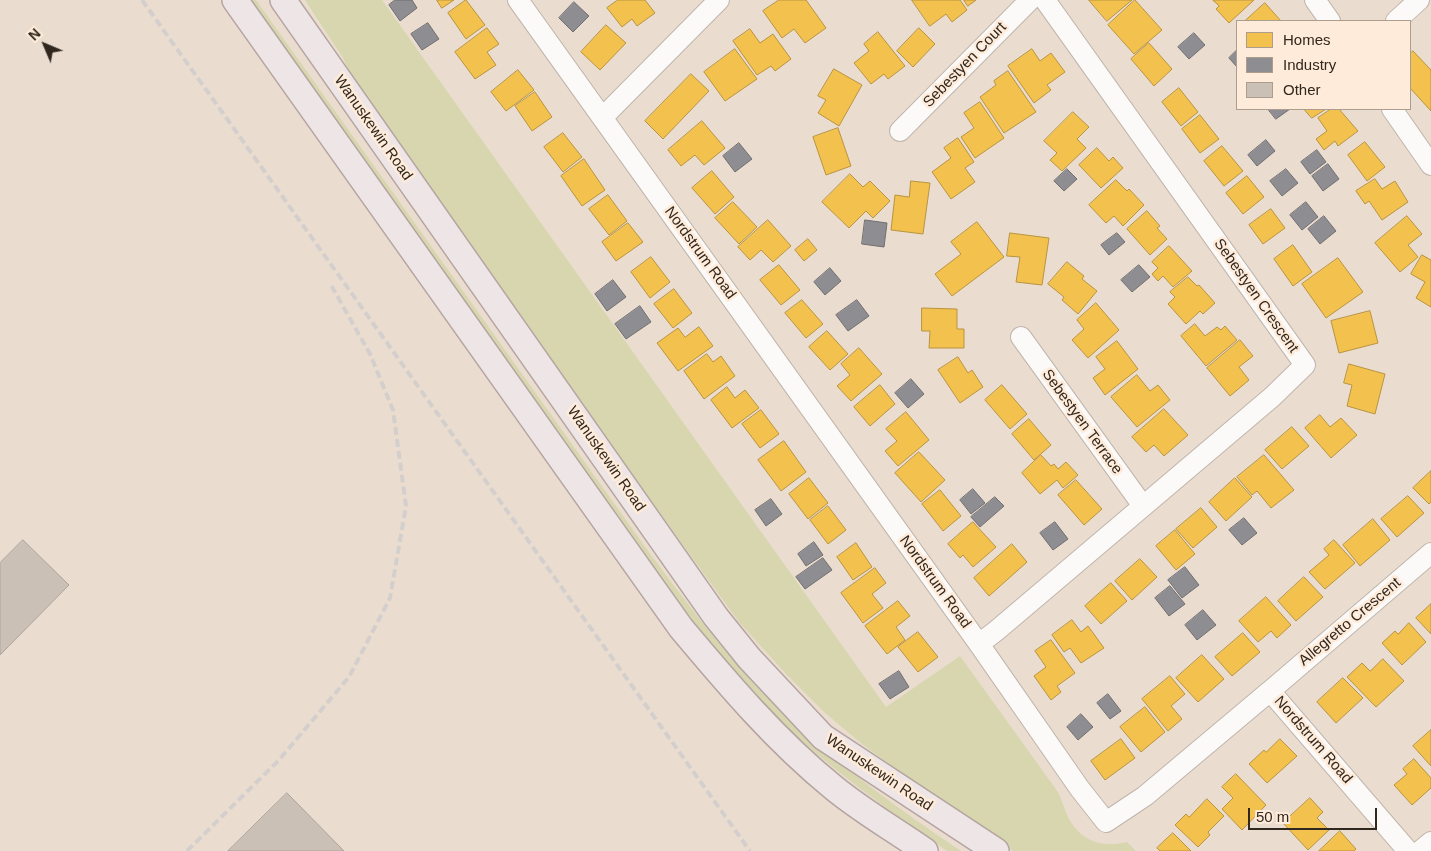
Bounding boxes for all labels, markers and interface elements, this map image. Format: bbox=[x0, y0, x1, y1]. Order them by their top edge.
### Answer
street label: Sebestyen Court bbox=[920, 19, 1010, 111]
north arrow bbox=[20, 20, 70, 70]
legend bbox=[1236, 20, 1411, 110]
text: N bbox=[25, 25, 44, 44]
text: Homes bbox=[1283, 31, 1331, 48]
text: Industry bbox=[1283, 56, 1336, 73]
street label: Wanuskewin Road bbox=[330, 72, 416, 184]
text: Other bbox=[1283, 81, 1321, 98]
street label: Nordstrum Road bbox=[660, 203, 740, 303]
street label: Sebestyen Crescent bbox=[1210, 236, 1302, 356]
street label: Sebestyen Terrace bbox=[1038, 366, 1126, 478]
street label: Wanuskewin Road bbox=[563, 403, 649, 515]
street label: Nordstrum Road bbox=[895, 532, 975, 632]
street label: Allegretto Crescent bbox=[1295, 574, 1405, 670]
street label: Nordstrum Road bbox=[1270, 693, 1356, 787]
street label: Wanuskewin Road bbox=[822, 731, 936, 815]
scale bar bbox=[1251, 798, 1380, 830]
text: 50 m bbox=[1256, 808, 1289, 825]

